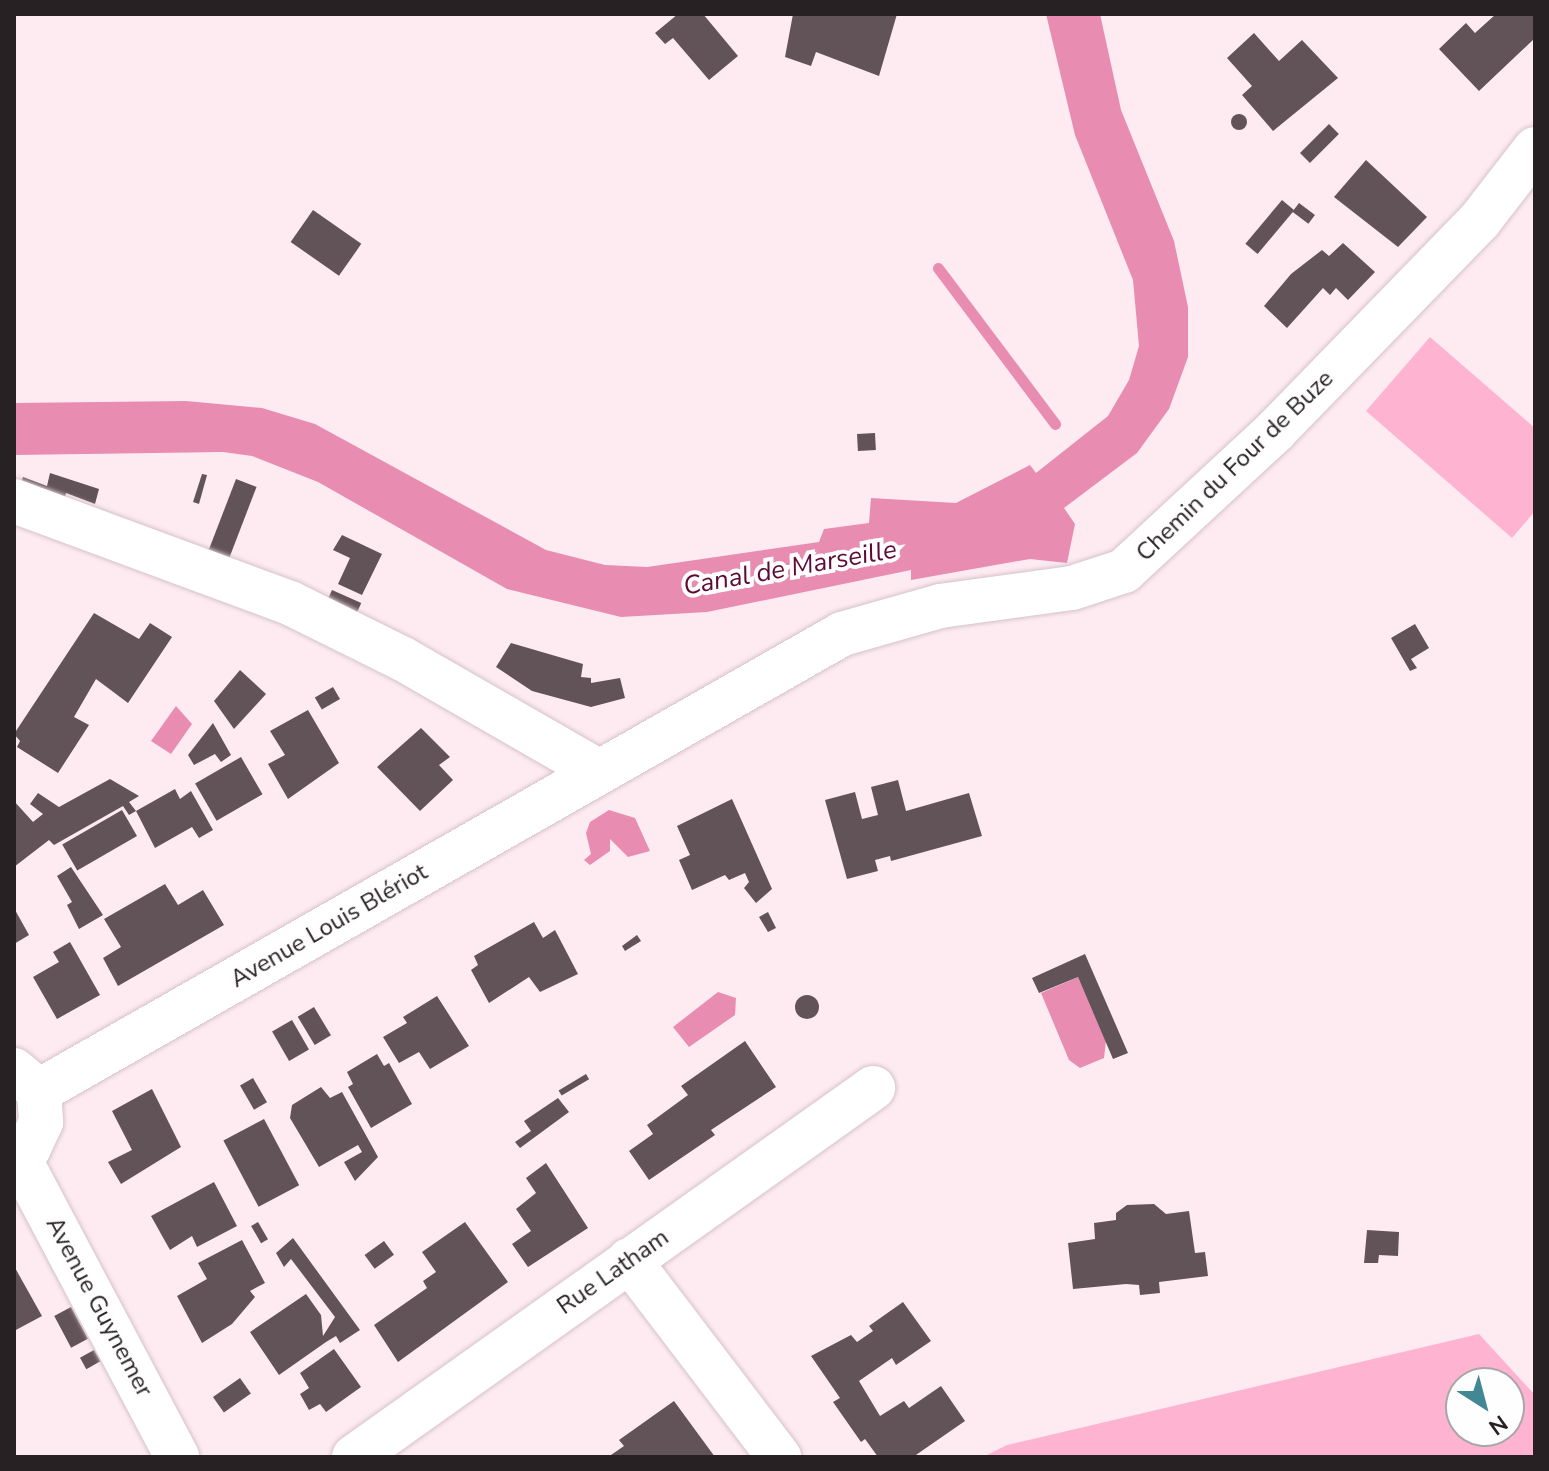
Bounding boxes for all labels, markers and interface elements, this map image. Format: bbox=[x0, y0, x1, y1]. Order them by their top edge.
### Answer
street label: Chemin du Four de Buze bbox=[1131, 364, 1339, 568]
water label: Canal de Marseille bbox=[681, 534, 899, 602]
street label: Avenue Louis Blériot bbox=[225, 858, 433, 994]
street label: Avenue Guynemer bbox=[39, 1212, 159, 1402]
street label: Rue Latham bbox=[552, 1223, 674, 1321]
north arrow bbox=[1445, 1367, 1525, 1447]
text: N bbox=[1482, 1408, 1513, 1442]

